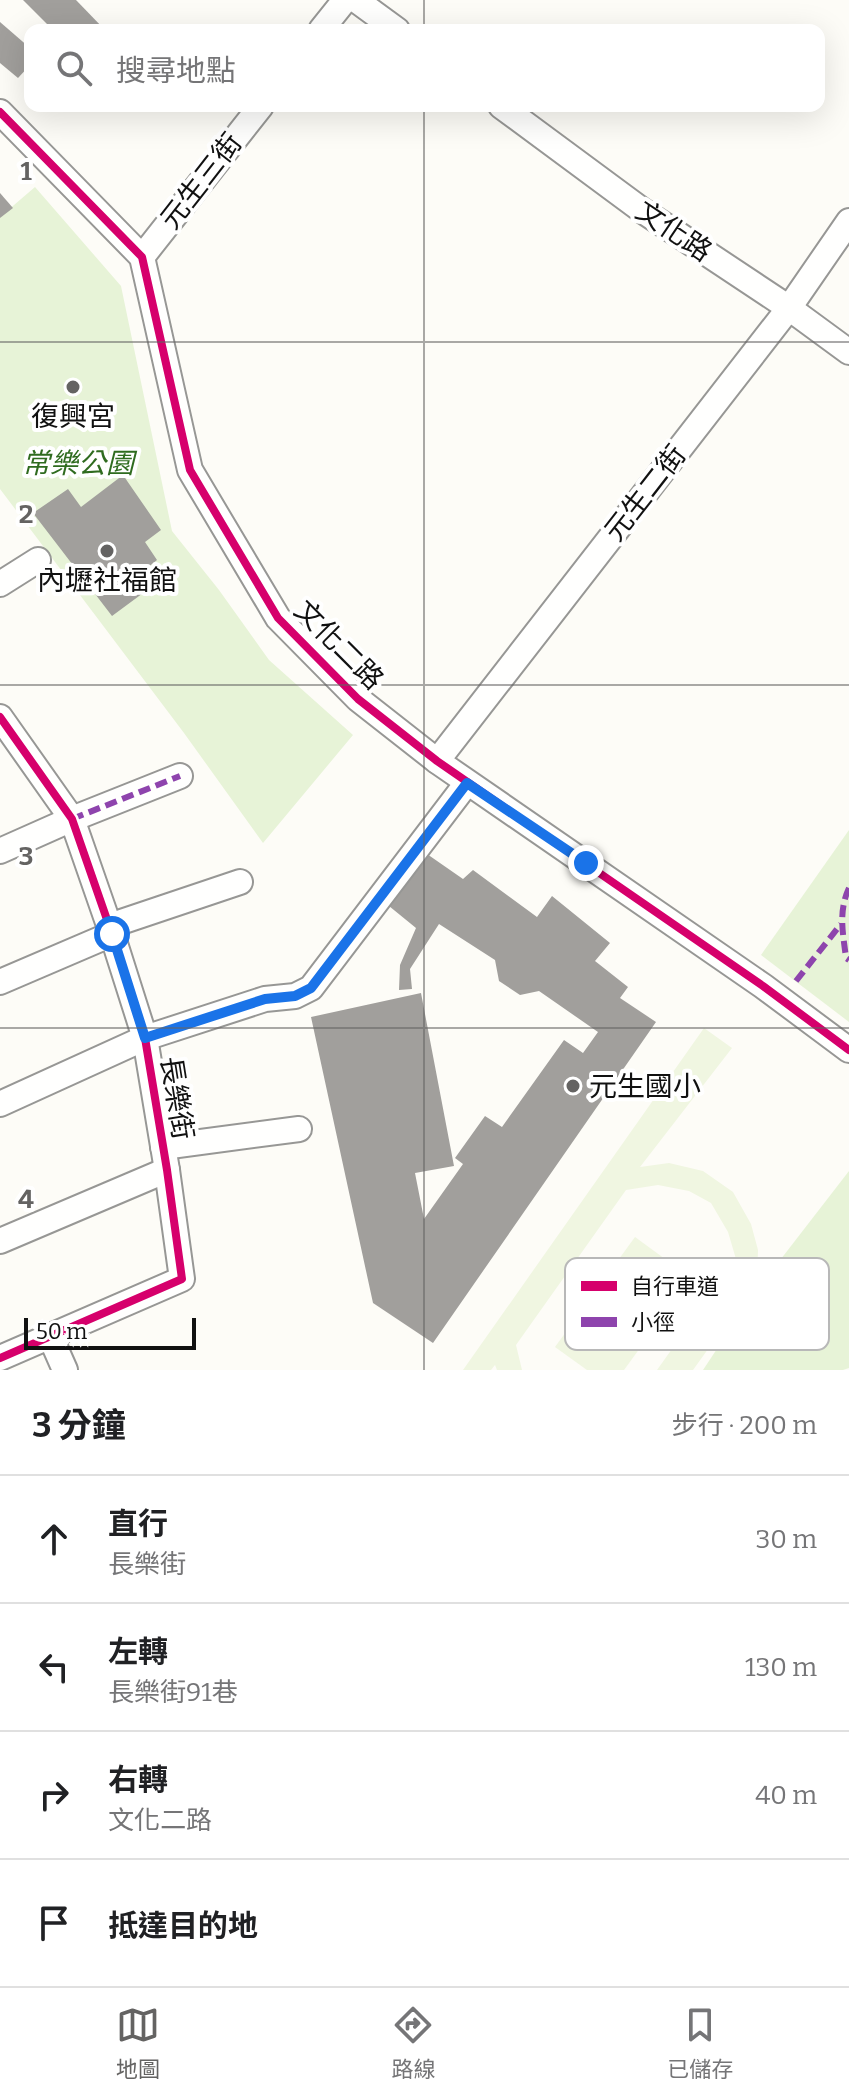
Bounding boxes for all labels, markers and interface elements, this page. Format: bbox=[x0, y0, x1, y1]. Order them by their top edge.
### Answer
search box bbox=[24, 24, 825, 112]
icon: search bbox=[52, 46, 96, 90]
text: 搜尋地點 bbox=[116, 53, 236, 89]
street label: 元生三街 bbox=[154, 127, 248, 235]
text: 1 bbox=[20, 156, 32, 187]
street label: 文化路 bbox=[630, 194, 718, 268]
marker: 復興宮 bbox=[64, 378, 82, 396]
place label: 復興宮 bbox=[31, 400, 115, 433]
street label: 元生二街 bbox=[598, 439, 692, 547]
park label: 常樂公園 bbox=[22, 447, 138, 480]
text: 2 bbox=[19, 499, 33, 530]
marker: 內壢社福館 bbox=[98, 542, 116, 560]
place label: 內壢社福館 bbox=[37, 564, 177, 597]
street label: 文化二路 bbox=[288, 594, 390, 696]
text: 3 bbox=[19, 841, 33, 872]
route end bbox=[568, 845, 604, 881]
route start bbox=[94, 916, 130, 952]
street label: 長樂街 bbox=[154, 1054, 200, 1142]
place label: 元生國小 bbox=[589, 1070, 701, 1103]
marker: 元生國小 bbox=[564, 1077, 582, 1095]
text: 4 bbox=[18, 1184, 34, 1215]
legend bbox=[565, 1258, 829, 1350]
text: 自行車道 bbox=[631, 1273, 719, 1300]
text: 小徑 bbox=[631, 1309, 675, 1336]
scale bar bbox=[24, 1314, 196, 1350]
text: 50 m bbox=[36, 1318, 87, 1345]
text: 3 分鐘 bbox=[32, 1405, 126, 1446]
text: 步行 · 200 m bbox=[672, 1410, 817, 1441]
text: 直行 bbox=[108, 1506, 168, 1542]
icon: ahead bbox=[32, 1517, 76, 1561]
text: 30 m bbox=[756, 1524, 817, 1555]
text: 長樂街 bbox=[108, 1549, 186, 1580]
text: 左轉 bbox=[108, 1634, 168, 1670]
icon: left bbox=[32, 1645, 76, 1689]
text: 130 m bbox=[745, 1652, 817, 1683]
text: 長樂街91巷 bbox=[108, 1677, 238, 1708]
text: 右轉 bbox=[108, 1762, 168, 1798]
icon: right bbox=[32, 1773, 76, 1817]
text: 40 m bbox=[755, 1780, 817, 1811]
text: 文化二路 bbox=[108, 1805, 212, 1836]
icon: arrive bbox=[32, 1901, 76, 1945]
text: 抵達目的地 bbox=[108, 1908, 258, 1944]
tab: 地圖 bbox=[116, 2003, 160, 2083]
tab: 路線 bbox=[391, 2003, 435, 2083]
tab: 已儲存 bbox=[667, 2003, 733, 2083]

